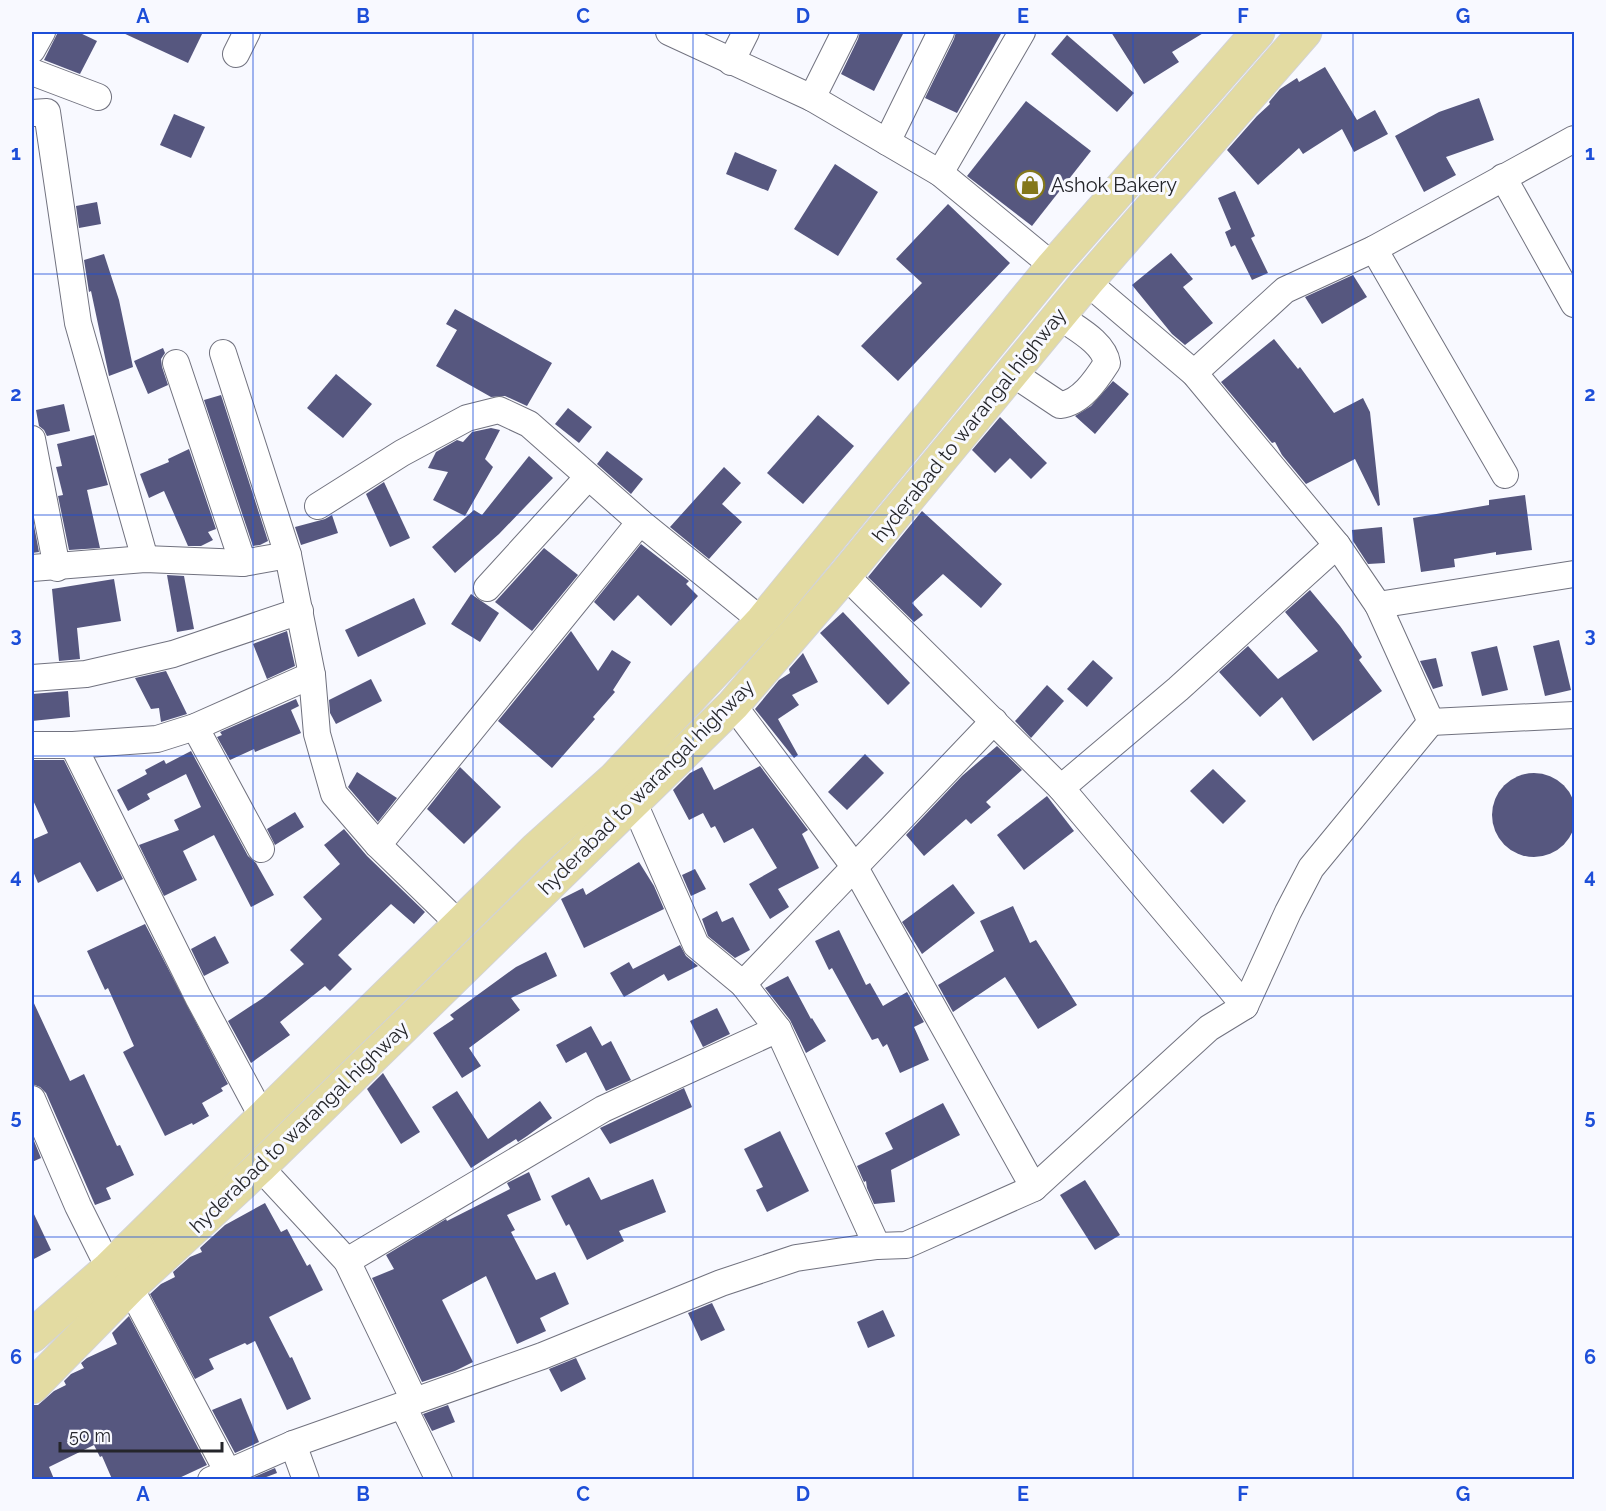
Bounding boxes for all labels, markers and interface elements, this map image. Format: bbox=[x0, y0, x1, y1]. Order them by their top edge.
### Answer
text: A bbox=[136, 4, 150, 28]
text: B bbox=[356, 4, 370, 28]
text: C bbox=[576, 4, 590, 28]
text: D bbox=[796, 4, 810, 28]
text: E bbox=[1017, 4, 1029, 28]
text: F bbox=[1237, 4, 1249, 28]
text: G bbox=[1456, 4, 1470, 28]
text: 1 bbox=[11, 141, 21, 165]
text: 1 bbox=[1585, 141, 1595, 165]
shop icon: Ashok Bakery bbox=[1014, 169, 1046, 201]
place label: Ashok Bakery bbox=[1051, 173, 1177, 197]
street label: hyderabad to warangal highway bbox=[867, 303, 1071, 547]
text: 2 bbox=[10, 382, 22, 406]
text: 2 bbox=[1584, 382, 1596, 406]
text: 3 bbox=[10, 623, 22, 647]
text: 3 bbox=[1584, 623, 1596, 647]
street label: hyderabad to warangal highway bbox=[533, 674, 759, 900]
text: 4 bbox=[10, 864, 22, 888]
text: 4 bbox=[1584, 864, 1596, 888]
street label: hyderabad to warangal highway bbox=[185, 1016, 413, 1238]
text: 5 bbox=[10, 1105, 22, 1129]
text: 5 bbox=[1584, 1105, 1596, 1129]
text: 6 bbox=[10, 1345, 22, 1369]
text: 6 bbox=[1584, 1345, 1596, 1369]
scale bar bbox=[60, 1415, 222, 1453]
text: 50 m bbox=[69, 1425, 111, 1446]
text: A bbox=[136, 1482, 150, 1506]
text: B bbox=[356, 1482, 370, 1506]
text: C bbox=[576, 1482, 590, 1506]
text: D bbox=[796, 1482, 810, 1506]
text: E bbox=[1017, 1482, 1029, 1506]
text: F bbox=[1237, 1482, 1249, 1506]
text: G bbox=[1456, 1482, 1470, 1506]

